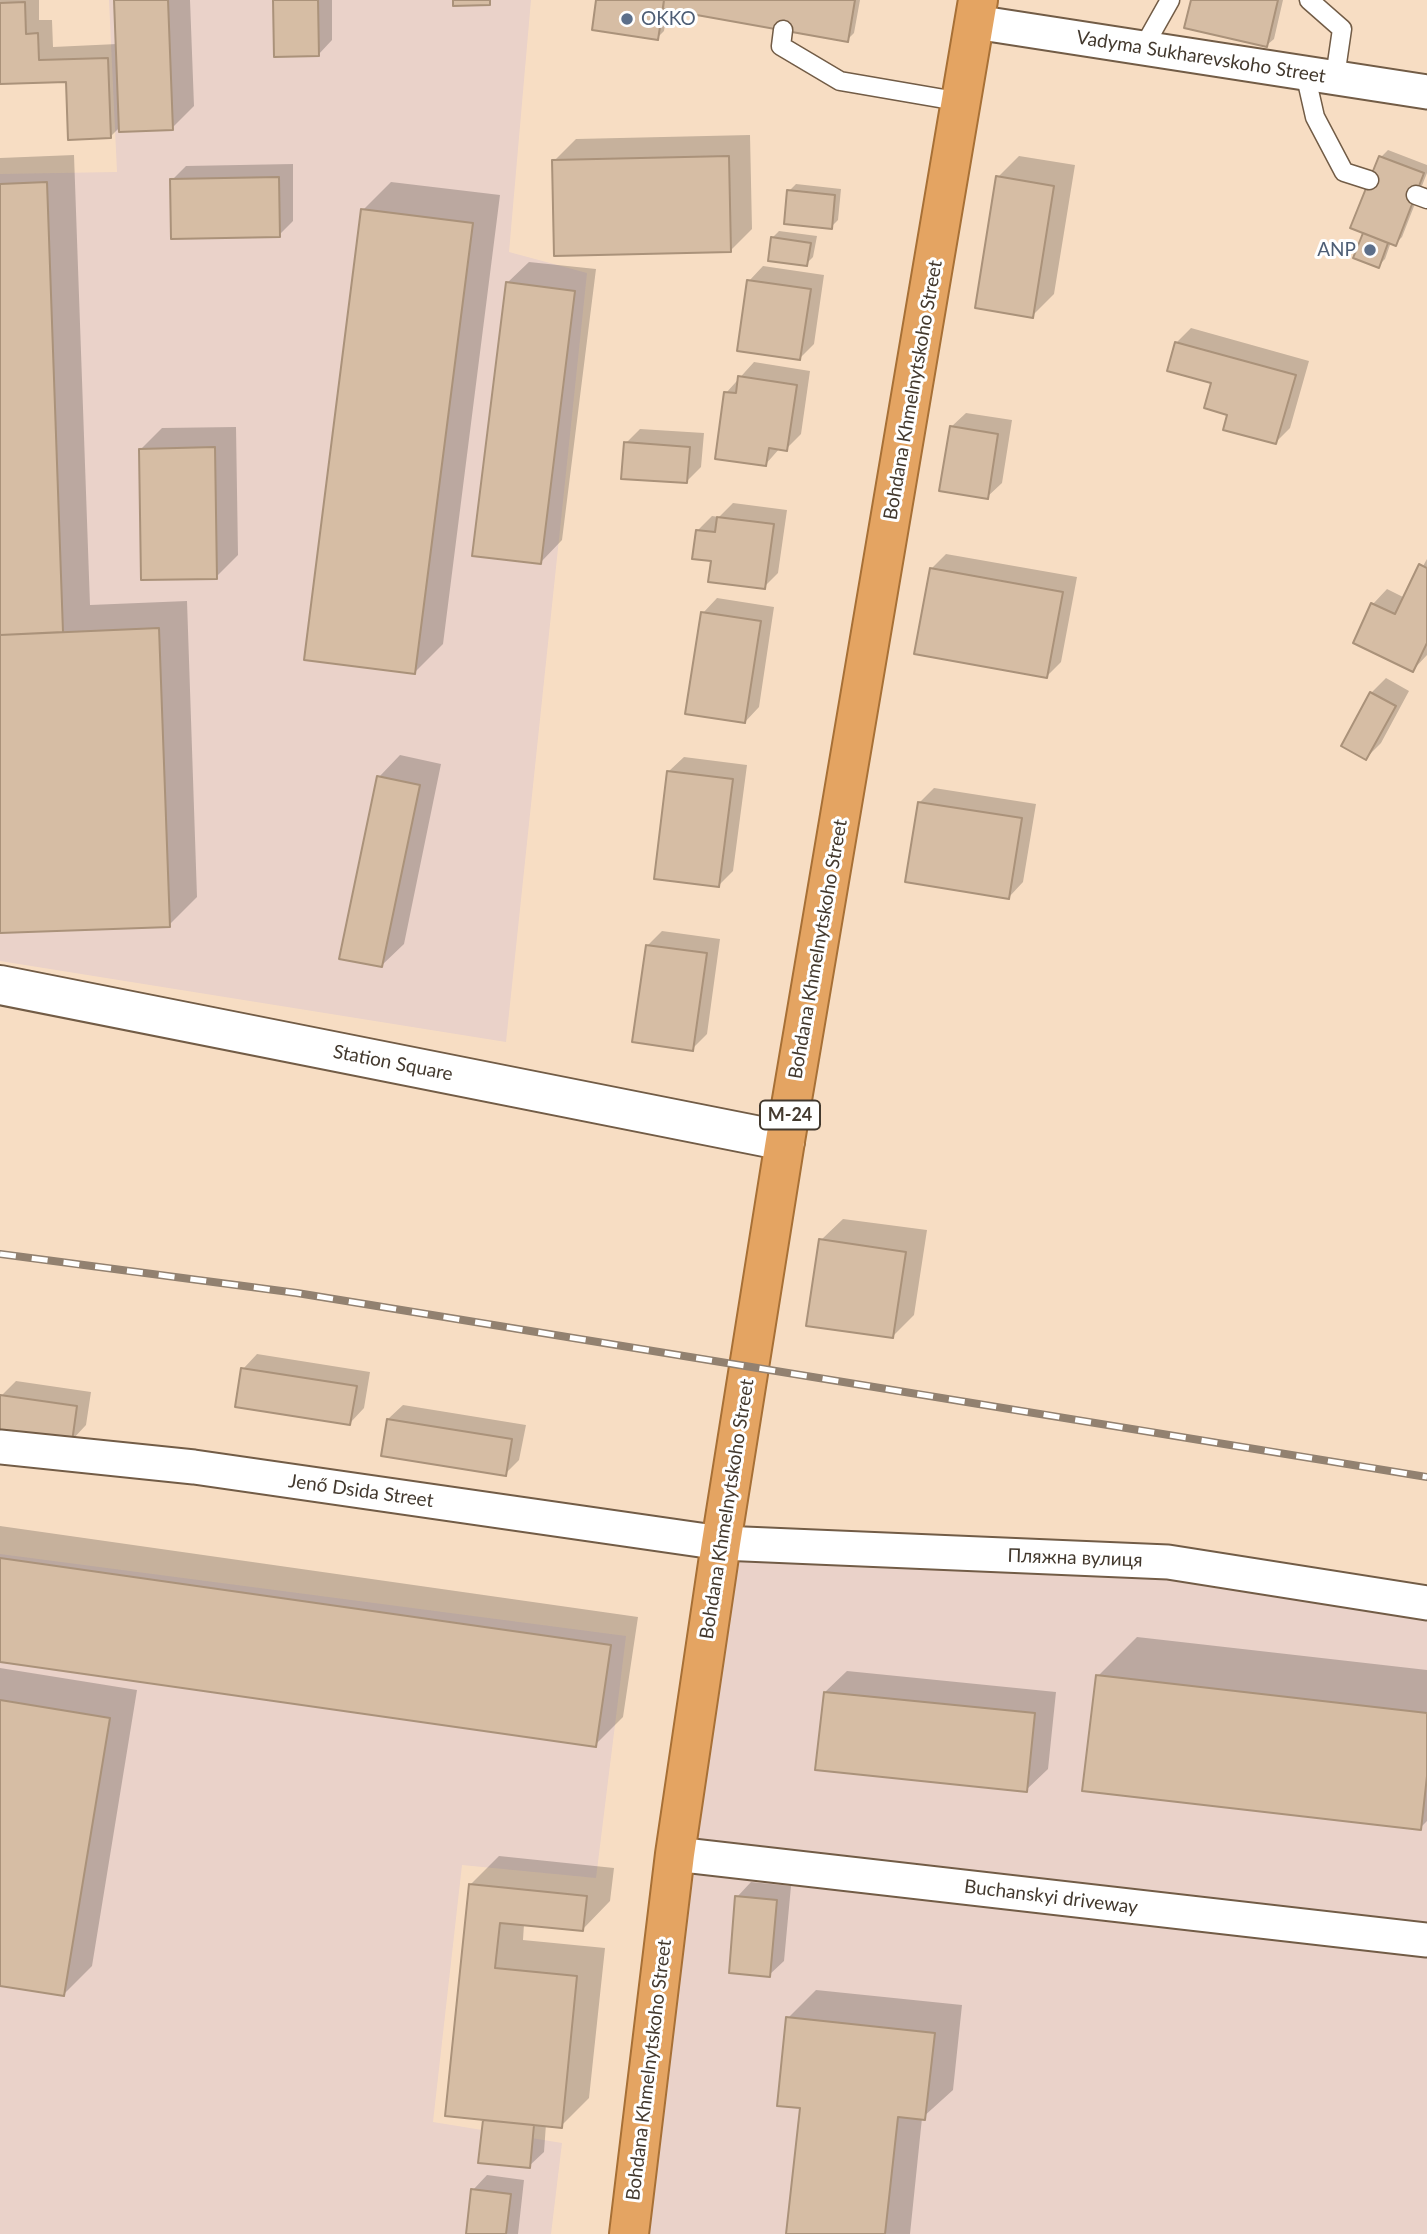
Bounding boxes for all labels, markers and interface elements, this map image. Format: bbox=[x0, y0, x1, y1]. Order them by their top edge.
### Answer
place label: OKKO bbox=[641, 8, 696, 30]
marker: OKKO bbox=[619, 11, 635, 27]
street label: Vadyma Sukharevskoho Street bbox=[1075, 26, 1327, 88]
place label: ANP bbox=[1317, 239, 1356, 261]
marker: ANP bbox=[1362, 242, 1378, 258]
street label: Bohdana Khmelnytskoho Street bbox=[879, 258, 947, 522]
street label: Bohdana Khmelnytskoho Street bbox=[784, 817, 852, 1081]
street label: Station Square bbox=[331, 1040, 455, 1086]
road number: М-24 bbox=[760, 1100, 820, 1130]
street label: Bohdana Khmelnytskoho Street bbox=[695, 1377, 759, 1641]
street label: Jenő Dsida Street bbox=[287, 1470, 435, 1512]
street label: Пляжна вулиця bbox=[1007, 1544, 1143, 1572]
street label: Buchanskyi driveway bbox=[963, 1875, 1139, 1919]
street label: Bohdana Khmelnytskoho Street bbox=[622, 1938, 676, 2202]

